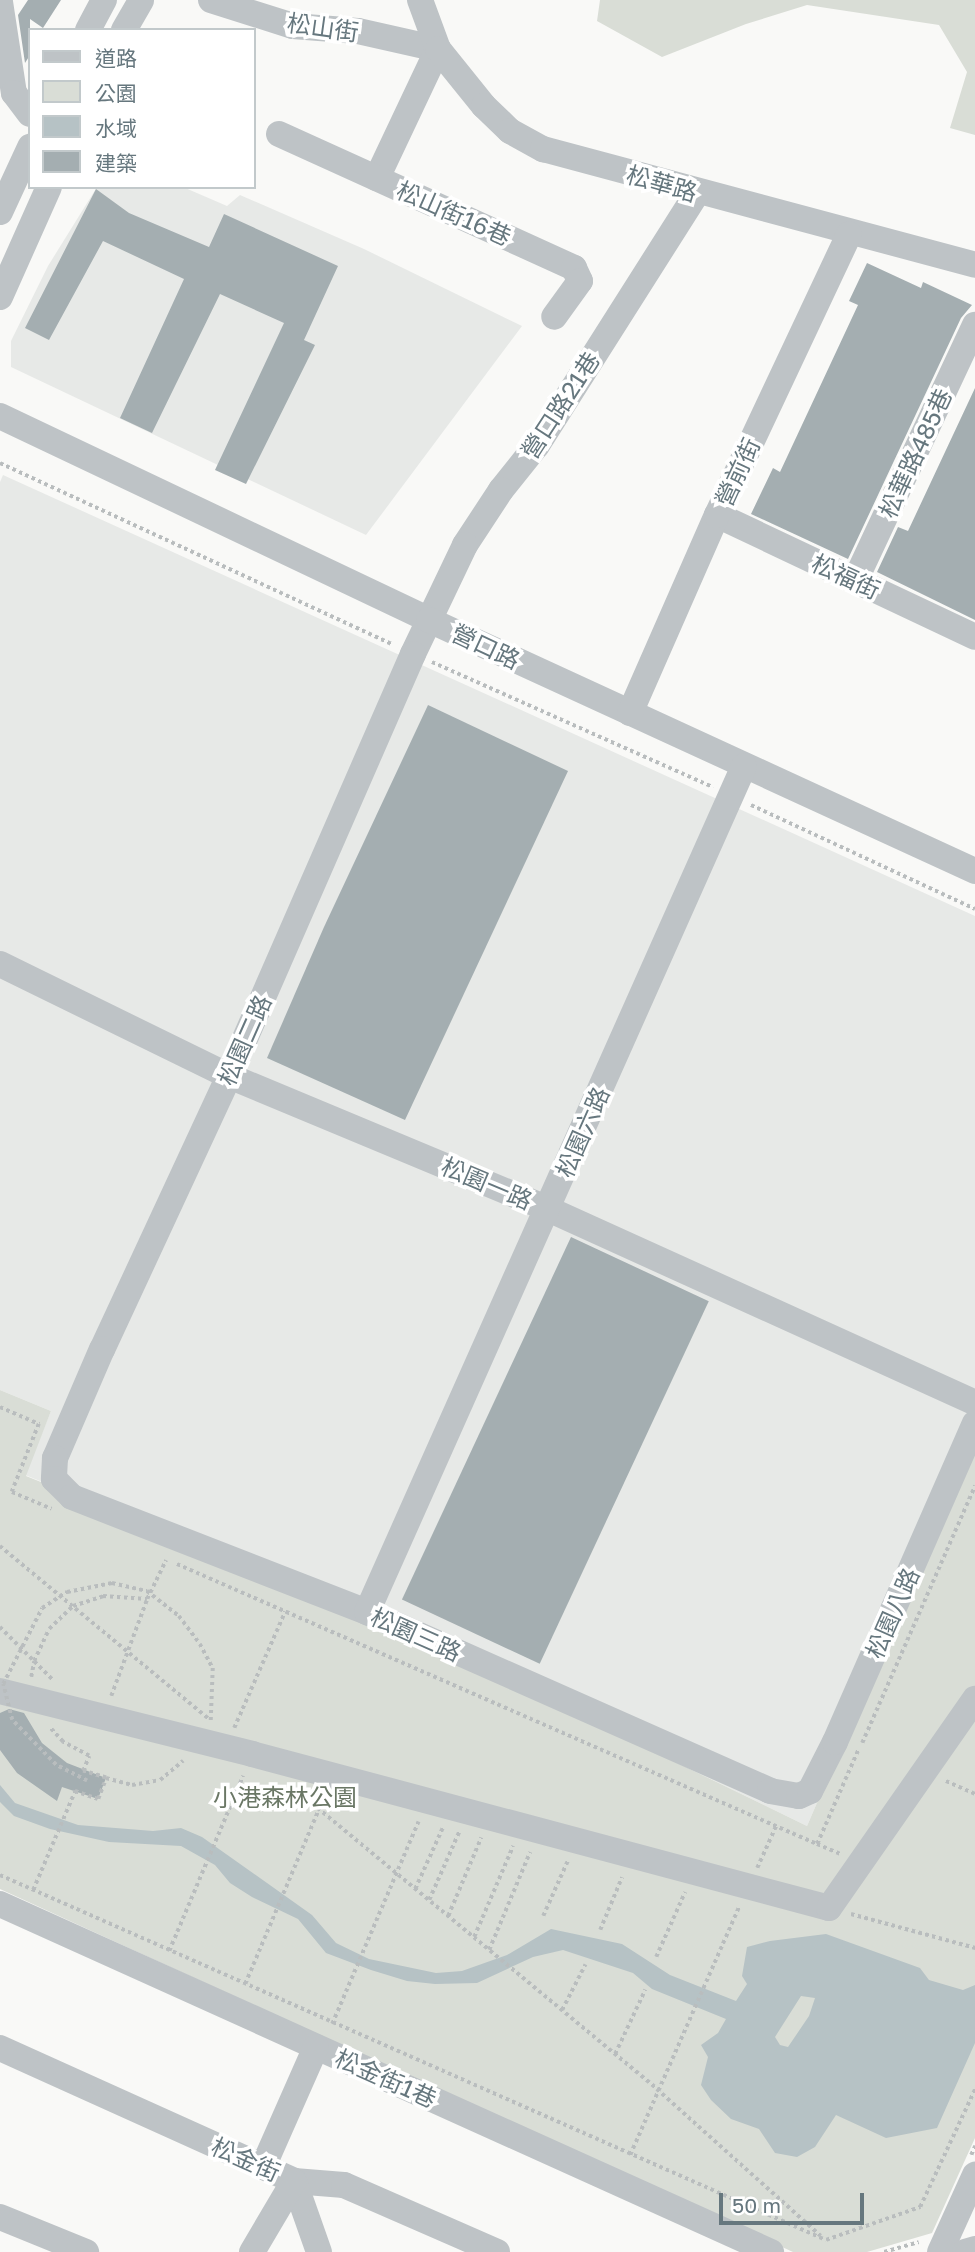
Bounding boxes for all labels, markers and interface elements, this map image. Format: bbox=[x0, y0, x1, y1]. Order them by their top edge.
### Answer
street label: 松山街 bbox=[285, 8, 361, 46]
legend bbox=[28, 28, 256, 189]
text: 道路 bbox=[95, 45, 137, 71]
text: 公園 bbox=[95, 80, 137, 106]
text: 水域 bbox=[95, 115, 137, 141]
text: 建築 bbox=[95, 150, 137, 176]
street label: 松華路 bbox=[623, 159, 701, 207]
street label: 松山街16巷 bbox=[392, 175, 516, 251]
street label: 營口路21巷 bbox=[515, 346, 605, 464]
street label: 松華路485巷 bbox=[873, 384, 957, 522]
street label: 營前街 bbox=[709, 433, 765, 511]
street label: 松福街 bbox=[807, 548, 885, 604]
street label: 營口路 bbox=[447, 618, 525, 674]
street label: 松園二路 bbox=[211, 990, 277, 1090]
street label: 松園六路 bbox=[549, 1082, 615, 1182]
street label: 松園一路 bbox=[437, 1151, 537, 1215]
street label: 松園八路 bbox=[859, 1563, 925, 1663]
street label: 松園三路 bbox=[366, 1601, 466, 1667]
park label: 小港森林公園 bbox=[213, 1783, 357, 1811]
street label: 松金街1巷 bbox=[331, 2043, 441, 2113]
street label: 松金街 bbox=[207, 2131, 285, 2187]
scale bar bbox=[723, 2178, 868, 2222]
text: 50 m bbox=[732, 2192, 781, 2218]

